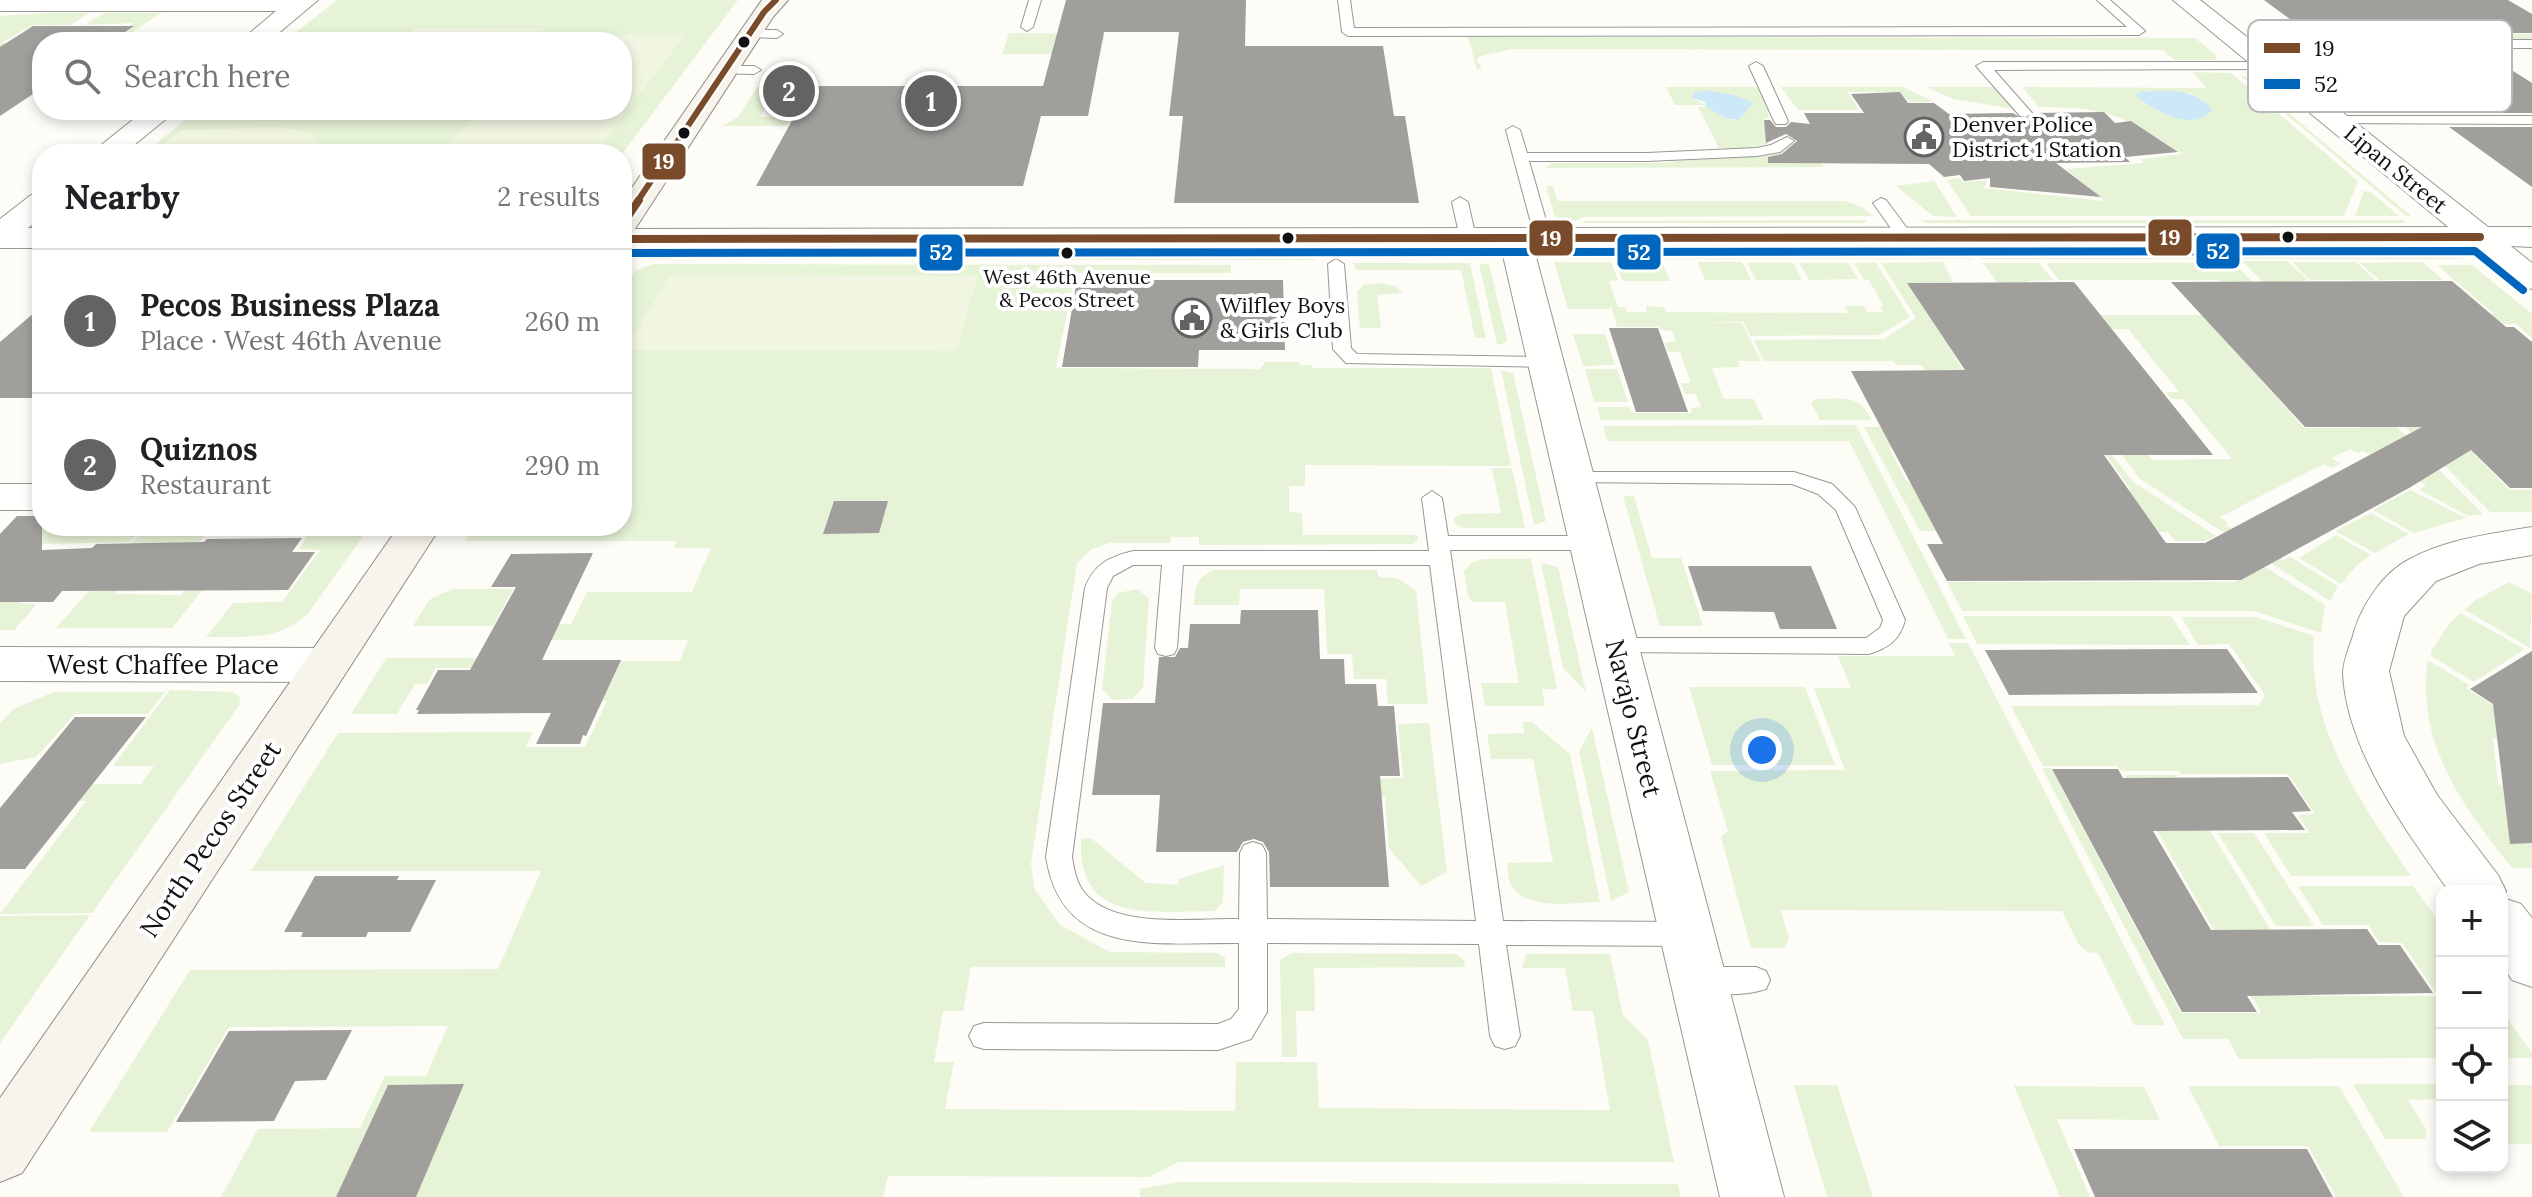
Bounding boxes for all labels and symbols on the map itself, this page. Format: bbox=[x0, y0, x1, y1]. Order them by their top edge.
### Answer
legend bbox=[2248, 20, 2512, 112]
unlabelled marker bbox=[736, 34, 752, 50]
text: 19 bbox=[2314, 34, 2335, 62]
pin: 2 bbox=[763, 61, 815, 121]
text: 52 bbox=[2314, 70, 2338, 98]
pin: 1 bbox=[905, 71, 957, 131]
place label: Denver Police District 1 Station bbox=[1952, 110, 2122, 163]
public building icon: Denver Police District 1 Station bbox=[1903, 116, 1945, 158]
street label: Lipan Street bbox=[2339, 119, 2454, 219]
unlabelled marker bbox=[676, 125, 692, 141]
line badge: 19 bbox=[641, 142, 687, 181]
text: 19 bbox=[653, 147, 675, 175]
line badge: 19 bbox=[2147, 218, 2193, 257]
line badge: 19 bbox=[1528, 219, 1574, 257]
text: 19 bbox=[2159, 223, 2181, 251]
text: 19 bbox=[1540, 224, 1562, 252]
unlabelled marker bbox=[2280, 229, 2296, 245]
unlabelled marker bbox=[1280, 230, 1296, 246]
line badge: 52 bbox=[2195, 232, 2241, 270]
line badge: 52 bbox=[918, 233, 964, 272]
line badge: 52 bbox=[1616, 233, 1662, 271]
text: 52 bbox=[2206, 237, 2230, 265]
text: 52 bbox=[929, 238, 953, 266]
text: 52 bbox=[1627, 238, 1651, 266]
marker: West 46th Avenue & Pecos Street bbox=[1059, 245, 1075, 261]
place label: West 46th Avenue & Pecos Street bbox=[983, 264, 1151, 312]
place label: Wilfley Boys & Girls Club bbox=[1220, 291, 1345, 344]
public building icon: Wilfley Boys & Girls Club bbox=[1171, 297, 1213, 339]
street label: Navajo Street bbox=[1598, 636, 1670, 800]
street label: West Chaffee Place bbox=[47, 648, 279, 681]
your location bbox=[1742, 730, 1782, 770]
street label: North Pecos Street bbox=[132, 735, 288, 943]

